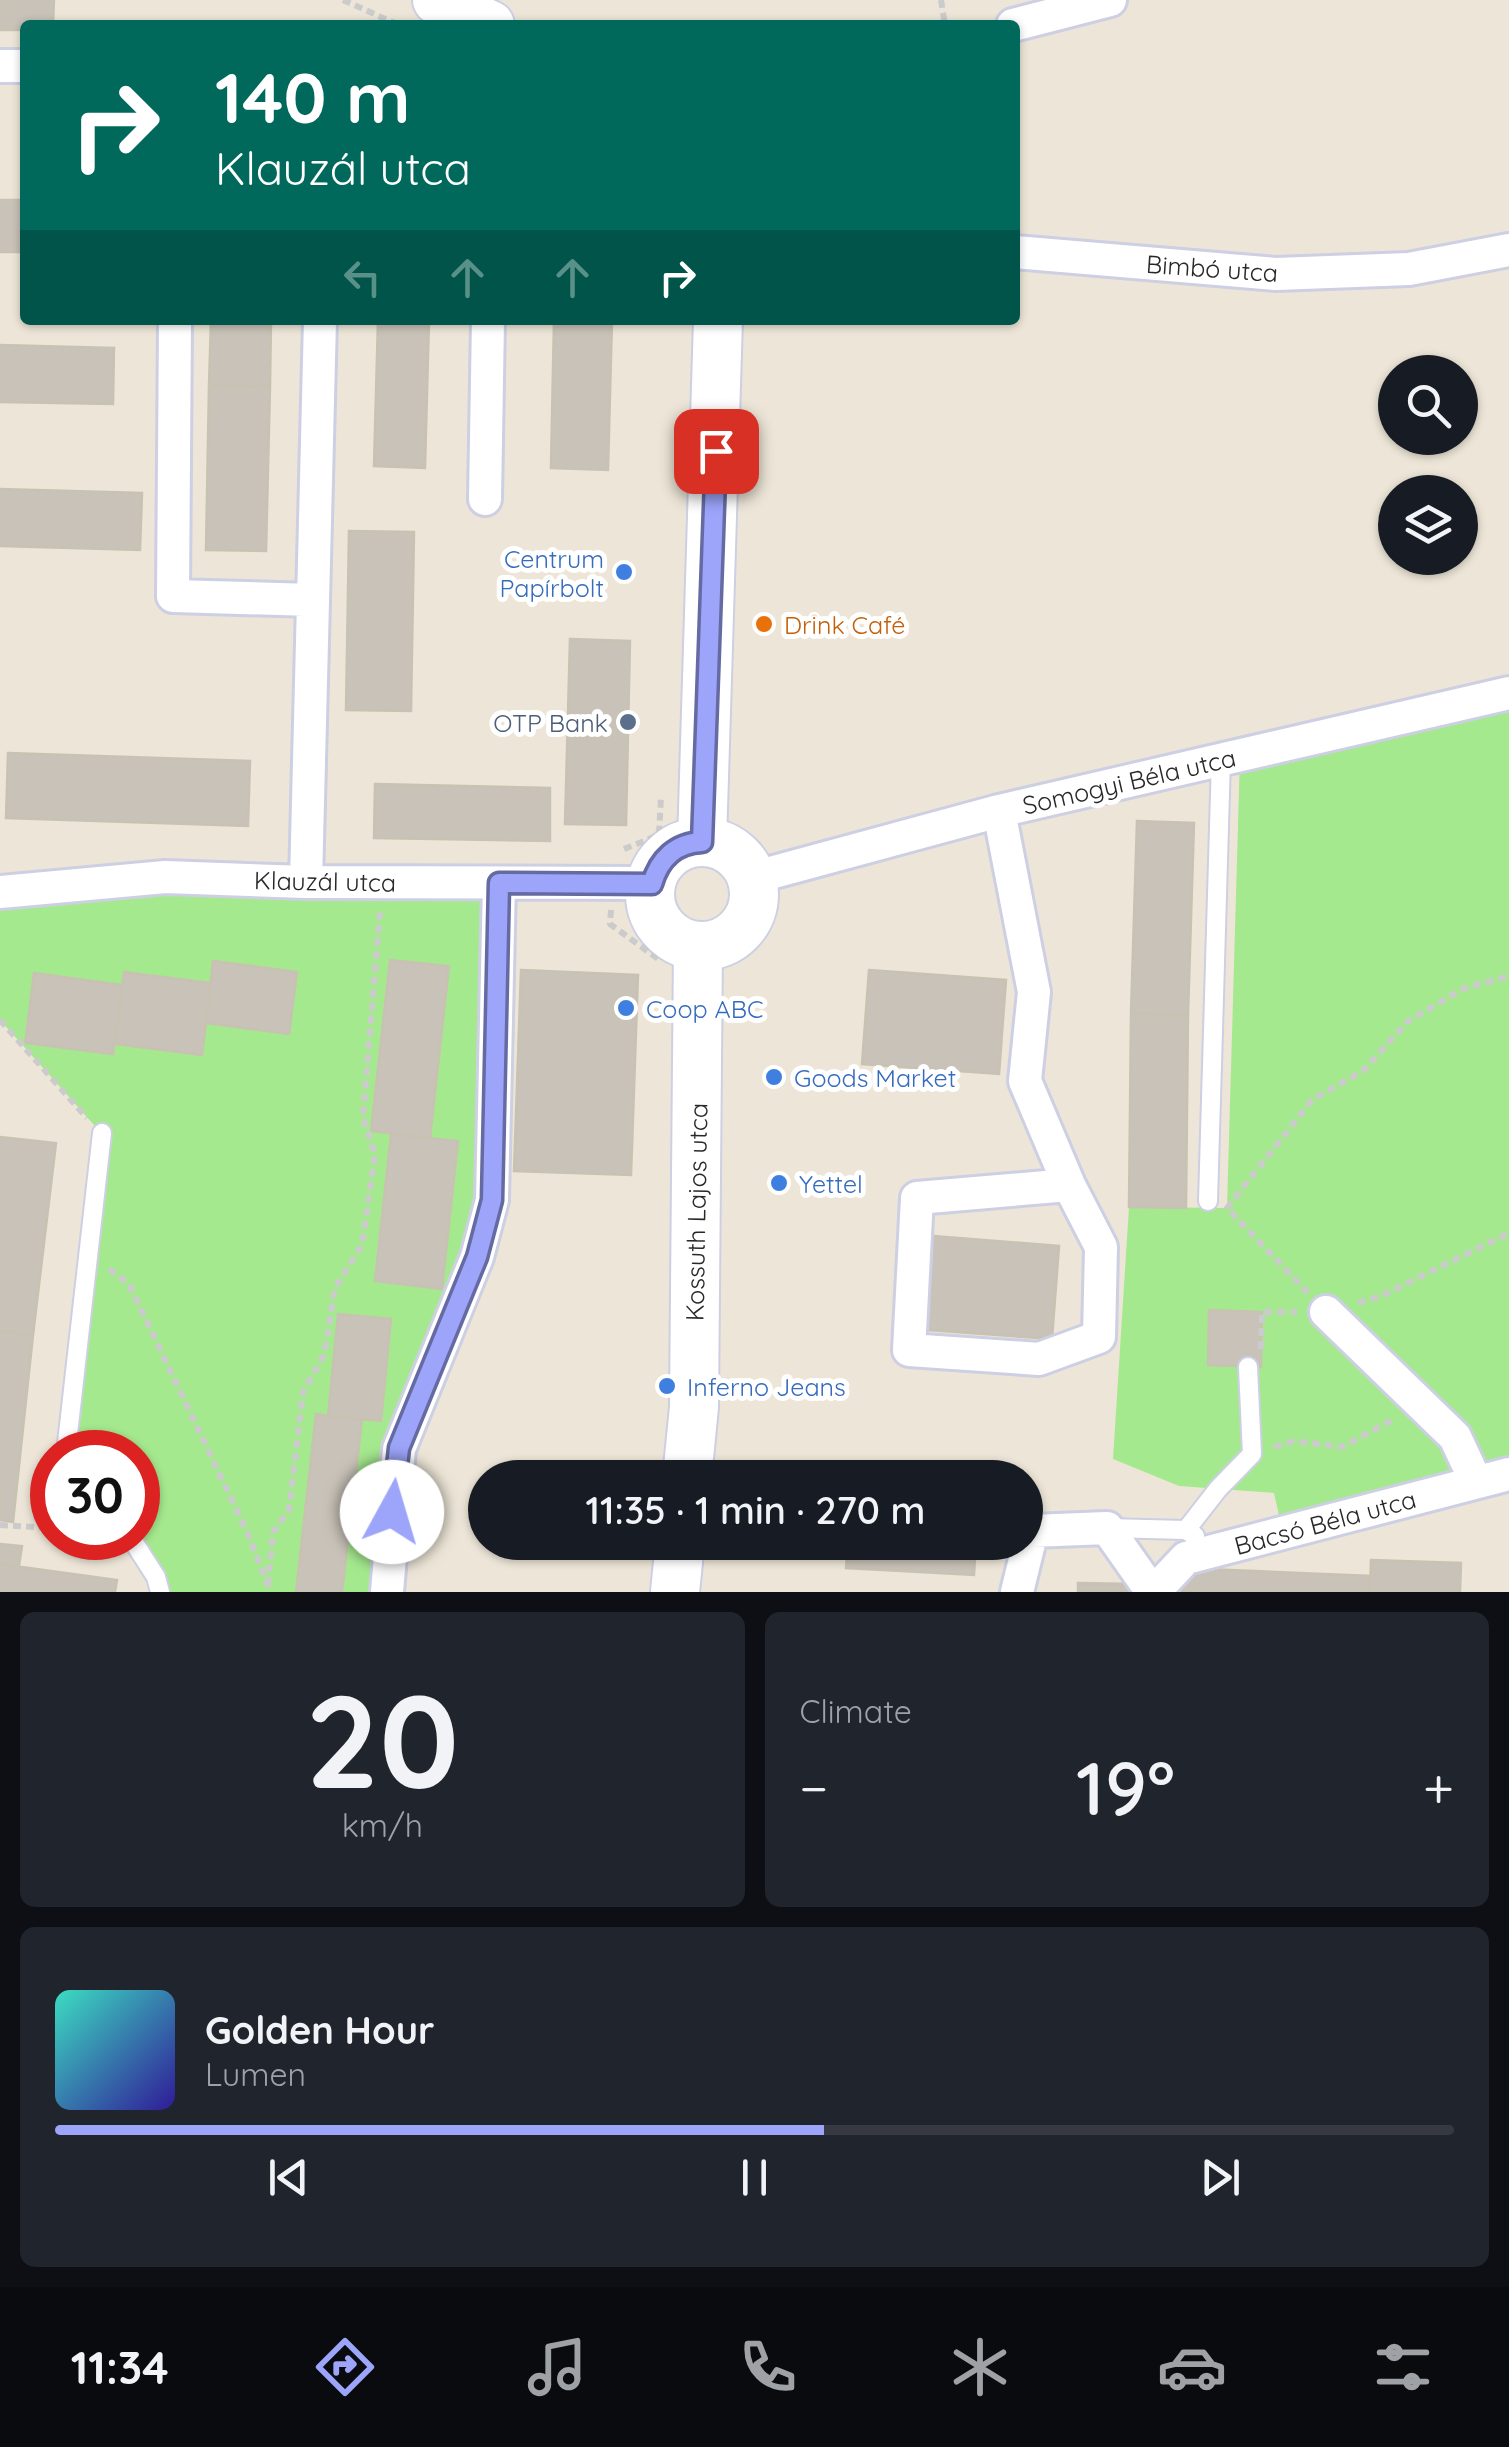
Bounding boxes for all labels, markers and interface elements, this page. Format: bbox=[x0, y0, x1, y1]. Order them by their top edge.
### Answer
text: 140 m bbox=[215, 53, 411, 141]
icon: right bbox=[50, 60, 180, 190]
text: Klauzál utca bbox=[215, 140, 471, 196]
street label: Bimbó utca bbox=[1145, 248, 1279, 288]
icon: left bbox=[335, 250, 390, 305]
icon: ahead bbox=[440, 250, 495, 305]
icon: ahead bbox=[545, 250, 600, 305]
icon: right bbox=[650, 250, 705, 305]
map controls bbox=[1378, 355, 1478, 575]
button: search bbox=[1378, 355, 1478, 455]
pin bbox=[674, 409, 759, 494]
icon: arrive bbox=[689, 424, 744, 479]
button: layers bbox=[1378, 475, 1478, 575]
place label: Centrum Papírbolt bbox=[500, 543, 604, 603]
marker: Centrum Papírbolt bbox=[613, 561, 635, 583]
place label: Drink Café bbox=[784, 609, 905, 640]
marker: Drink Café bbox=[753, 613, 775, 635]
place label: OTP Bank bbox=[493, 707, 608, 738]
marker: OTP Bank bbox=[617, 711, 639, 733]
street label: Somogyi Béla utca bbox=[1019, 741, 1239, 821]
street label: Klauzál utca bbox=[254, 864, 396, 898]
place label: Coop ABC bbox=[646, 993, 763, 1024]
marker: Coop ABC bbox=[615, 997, 637, 1019]
place label: Goods Market bbox=[794, 1062, 956, 1093]
marker: Goods Market bbox=[763, 1066, 785, 1088]
street label: Kossuth Lajos utca bbox=[679, 1103, 713, 1321]
place label: Yettel bbox=[799, 1168, 863, 1199]
marker: Yettel bbox=[768, 1172, 790, 1194]
place label: Inferno Jeans bbox=[687, 1371, 846, 1402]
marker: Inferno Jeans bbox=[656, 1375, 678, 1397]
speed limit sign: 30 bbox=[30, 1430, 160, 1560]
position arrow bbox=[340, 1460, 444, 1564]
street label: Bacsó Béla utca bbox=[1231, 1483, 1419, 1561]
text: 11:35 · 1 min · 270 m bbox=[586, 1486, 925, 1534]
text: 20 bbox=[305, 1658, 459, 1821]
text: Climate bbox=[800, 1691, 912, 1731]
text: 19° bbox=[1076, 1740, 1175, 1834]
text: − bbox=[800, 1753, 828, 1822]
text: + bbox=[1423, 1753, 1454, 1822]
text: km/h bbox=[342, 1805, 423, 1845]
text: Golden Hour bbox=[205, 2006, 434, 2054]
text: Lumen bbox=[205, 2054, 306, 2094]
icon: previous bbox=[261, 2150, 316, 2205]
icon: pause bbox=[727, 2150, 782, 2205]
icon: next bbox=[1193, 2150, 1248, 2205]
icon: directions bbox=[310, 2332, 380, 2402]
icon: music bbox=[522, 2332, 592, 2402]
icon: phone bbox=[733, 2332, 803, 2402]
icon: climate bbox=[945, 2332, 1015, 2402]
icon: car bbox=[1157, 2332, 1227, 2402]
icon: filters bbox=[1368, 2332, 1438, 2402]
text: 11:34 bbox=[71, 2339, 169, 2395]

